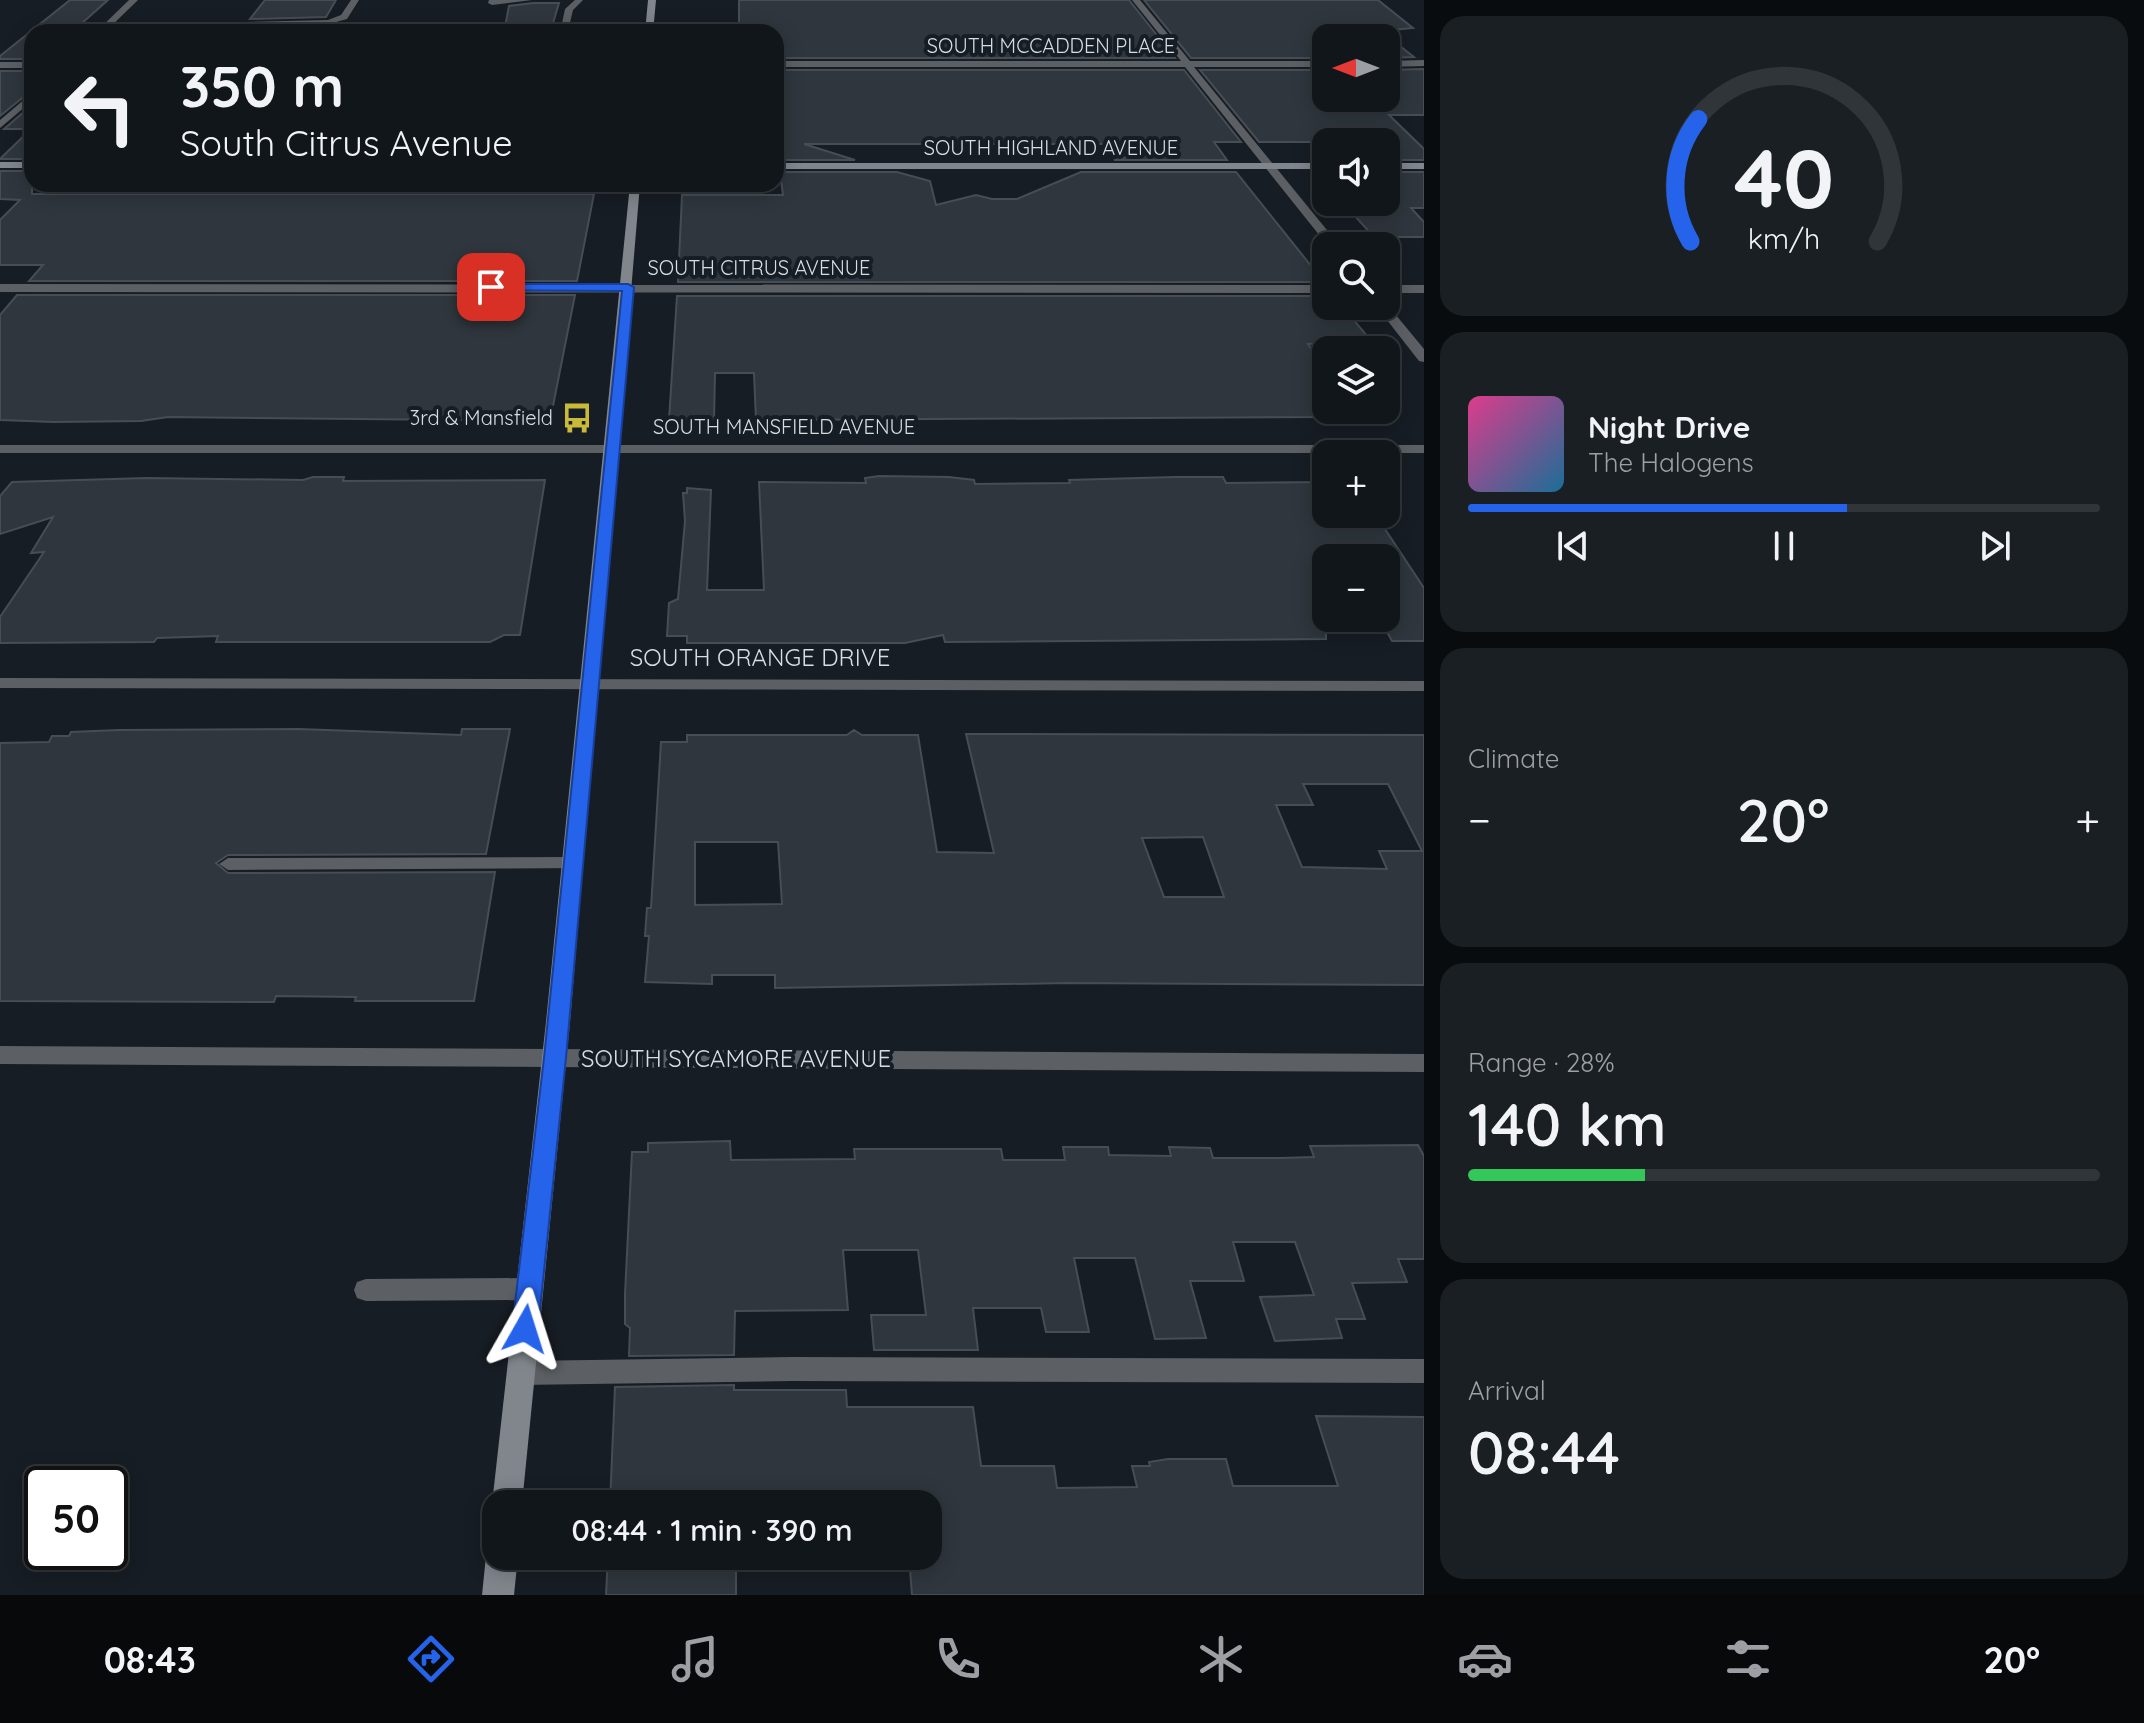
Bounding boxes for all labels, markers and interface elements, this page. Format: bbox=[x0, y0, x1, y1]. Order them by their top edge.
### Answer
north arrow bbox=[1312, 24, 1400, 112]
map controls bbox=[1312, 24, 1400, 632]
street label: SOUTH MCCADDEN PLACE bbox=[927, 33, 1175, 58]
text: 350 m bbox=[180, 51, 344, 121]
icon: left bbox=[48, 56, 152, 160]
text: South Citrus Avenue bbox=[180, 120, 513, 165]
text: 40 bbox=[1734, 124, 1834, 228]
button: sound bbox=[1312, 128, 1400, 216]
street label: SOUTH HIGHLAND AVENUE bbox=[924, 135, 1178, 160]
text: km/h bbox=[1748, 220, 1820, 256]
button: search bbox=[1312, 232, 1400, 320]
pin bbox=[457, 253, 525, 321]
street label: SOUTH CITRUS AVENUE bbox=[648, 255, 870, 280]
icon: arrive bbox=[469, 265, 513, 309]
button: layers bbox=[1312, 336, 1400, 424]
bus stop icon: 3rd & Mansfield bbox=[560, 401, 594, 435]
place label: 3rd & Mansfield bbox=[410, 405, 553, 430]
text: Night Drive bbox=[1588, 408, 1750, 446]
street label: SOUTH MANSFIELD AVENUE bbox=[653, 414, 915, 439]
button: + bbox=[1312, 440, 1400, 528]
text: The Halogens bbox=[1588, 446, 1754, 479]
icon: previous bbox=[1551, 524, 1595, 568]
icon: pause bbox=[1762, 524, 1806, 568]
icon: next bbox=[1973, 524, 2017, 568]
button: − bbox=[1312, 544, 1400, 632]
street label: SOUTH ORANGE DRIVE bbox=[630, 642, 890, 672]
text: Climate bbox=[1468, 742, 1559, 775]
text: 20° bbox=[1737, 782, 1829, 857]
text: − bbox=[1468, 792, 1491, 847]
text: + bbox=[2075, 792, 2100, 847]
street label: SOUTH SYCAMORE AVENUE bbox=[581, 1043, 891, 1073]
text: Range · 28% bbox=[1468, 1046, 1615, 1079]
text: 140 km bbox=[1468, 1086, 1667, 1161]
position arrow bbox=[483, 1287, 567, 1371]
text: Arrival bbox=[1468, 1374, 1546, 1407]
text: 08:44 bbox=[1468, 1414, 1620, 1489]
speed limit sign: 50 bbox=[24, 1466, 128, 1570]
text: 08:44 · 1 min · 390 m bbox=[571, 1511, 853, 1549]
icon: directions bbox=[403, 1631, 459, 1687]
icon: music bbox=[667, 1631, 723, 1687]
icon: phone bbox=[930, 1631, 986, 1687]
icon: climate bbox=[1193, 1631, 1249, 1687]
icon: car bbox=[1457, 1631, 1513, 1687]
icon: filters bbox=[1720, 1631, 1776, 1687]
text: 08:43 bbox=[104, 1637, 196, 1682]
text: 20° bbox=[1983, 1637, 2040, 1682]

